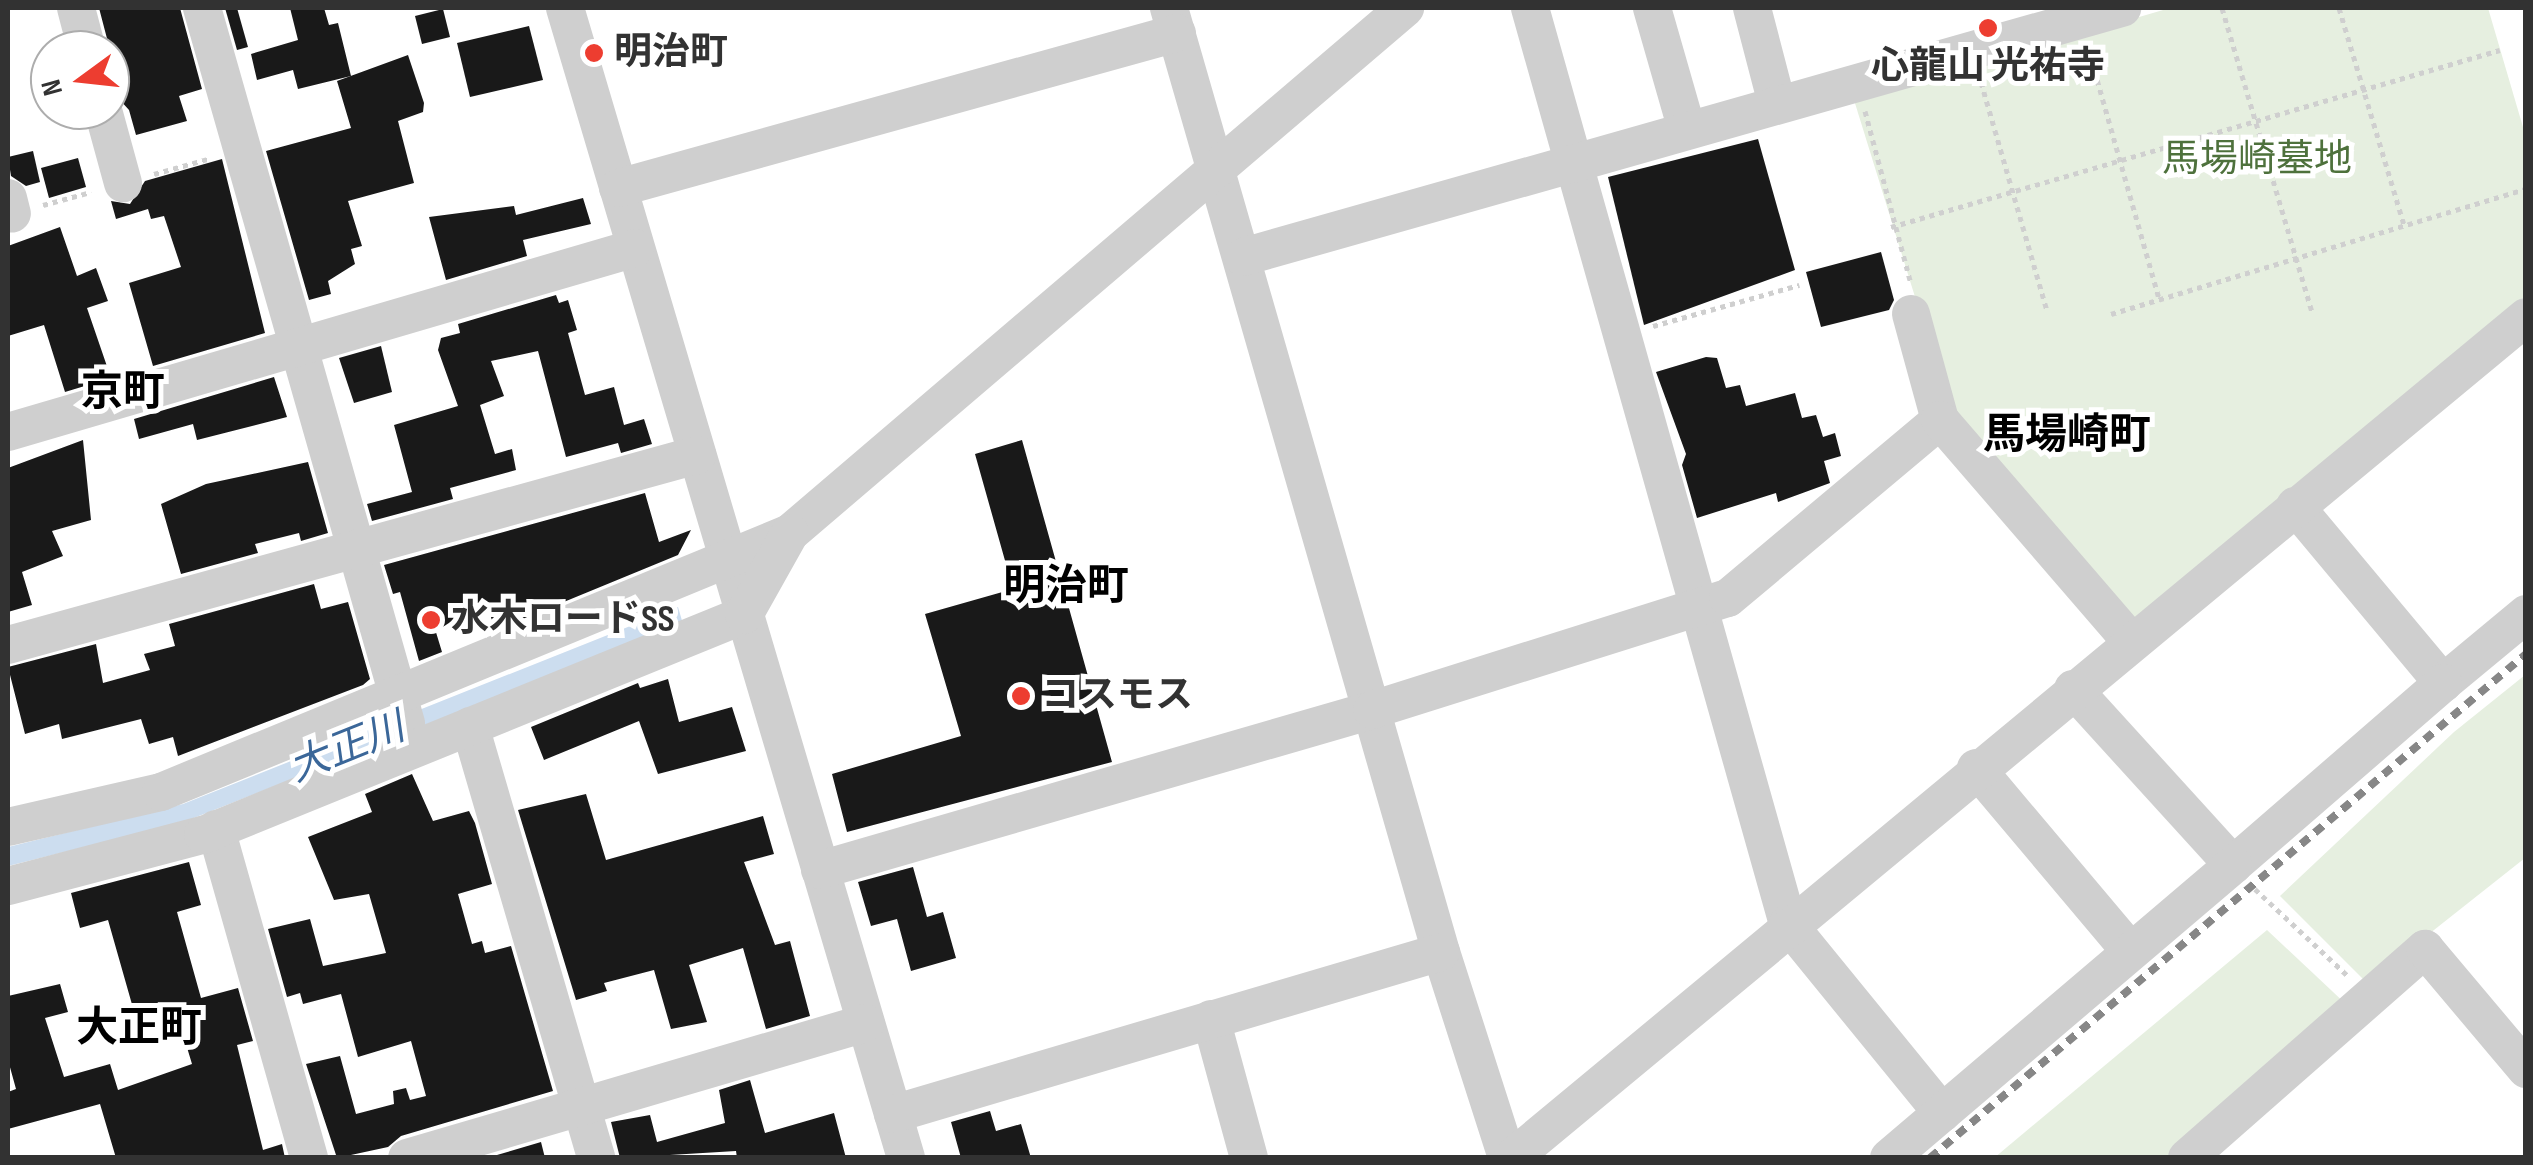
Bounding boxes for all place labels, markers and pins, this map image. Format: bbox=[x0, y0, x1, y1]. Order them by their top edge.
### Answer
marker: 心龍山 光祐寺 bbox=[1977, 17, 1999, 39]
place label: 明治町 bbox=[614, 30, 728, 76]
marker: 明治町 bbox=[583, 42, 605, 64]
place label: 心龍山 光祐寺 bbox=[1871, 44, 2105, 90]
place label: 水木ロードSS bbox=[451, 597, 675, 643]
marker: 水木ロードSS bbox=[420, 609, 442, 631]
place label: コスモス bbox=[1041, 673, 1193, 719]
marker: コスモス bbox=[1010, 685, 1032, 707]

